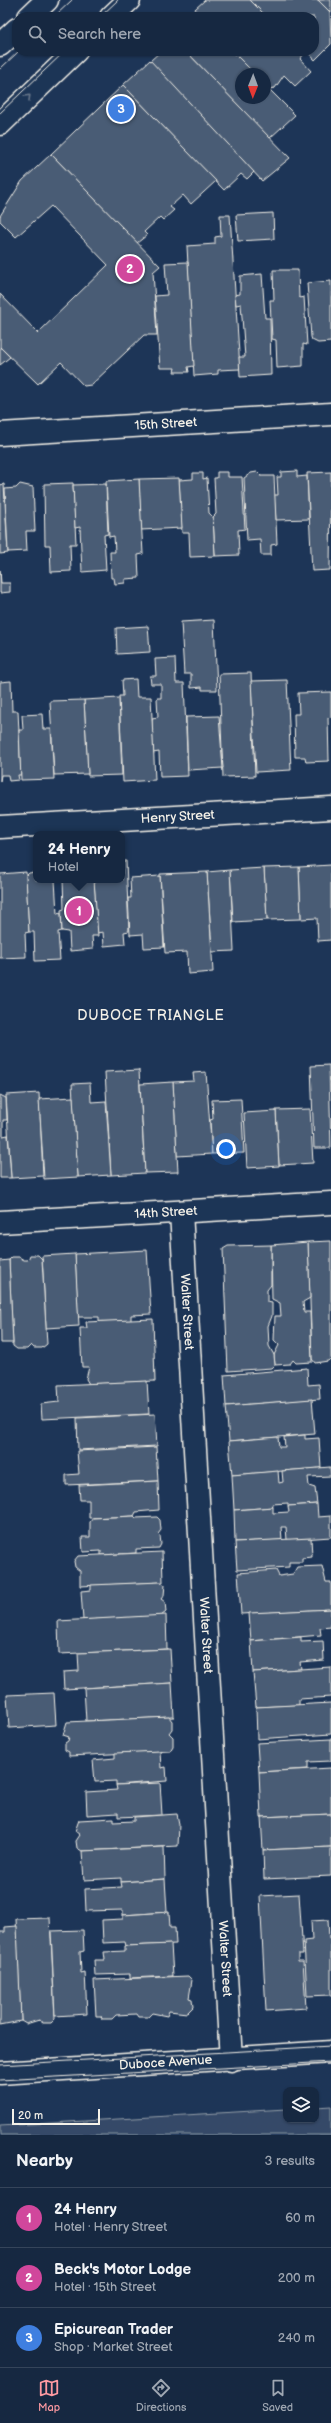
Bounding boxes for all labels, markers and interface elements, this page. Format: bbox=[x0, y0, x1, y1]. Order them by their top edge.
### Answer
search box bbox=[12, 12, 319, 56]
icon: search bbox=[26, 23, 48, 45]
text: Search here bbox=[58, 25, 141, 44]
north arrow bbox=[235, 68, 271, 104]
one-way arrow bbox=[23, 94, 31, 102]
pin: 3 bbox=[108, 94, 134, 124]
pin: 2 bbox=[117, 254, 143, 284]
street label: 15th Street bbox=[134, 414, 197, 434]
street label: Henry Street bbox=[140, 807, 215, 827]
popup bbox=[33, 831, 125, 883]
text: 24 Henry bbox=[48, 840, 110, 859]
text: Hotel bbox=[48, 859, 79, 875]
pin: 1 bbox=[66, 896, 92, 926]
district label: DUBOCE TRIANGLE bbox=[77, 1007, 225, 1024]
your location bbox=[216, 1139, 236, 1159]
street label: 14th Street bbox=[134, 1203, 198, 1222]
street label: Walter Street bbox=[177, 1273, 197, 1350]
street label: Walter Street bbox=[196, 1597, 216, 1674]
street label: Walter Street bbox=[215, 1920, 235, 1997]
street label: Duboce Avenue bbox=[119, 2052, 213, 2073]
map controls bbox=[283, 2087, 319, 2123]
button: layers bbox=[283, 2087, 319, 2123]
scale bar bbox=[12, 2107, 100, 2126]
text: 20 m bbox=[18, 2109, 43, 2122]
text: Nearby bbox=[16, 2151, 73, 2171]
text: 3 results bbox=[264, 2153, 315, 2169]
text: 24 Henry bbox=[54, 2200, 117, 2219]
text: 1 bbox=[26, 2210, 32, 2226]
text: 60 m bbox=[285, 2210, 315, 2226]
text: Hotel · Henry Street bbox=[54, 2219, 167, 2235]
text: Beck's Motor Lodge bbox=[54, 2260, 191, 2279]
text: 2 bbox=[25, 2270, 33, 2286]
text: 200 m bbox=[278, 2270, 315, 2286]
text: Hotel · 15th Street bbox=[54, 2279, 156, 2295]
text: Epicurean Trader bbox=[54, 2320, 173, 2339]
text: 3 bbox=[25, 2330, 33, 2346]
text: 240 m bbox=[278, 2330, 315, 2346]
text: Shop · Market Street bbox=[54, 2339, 173, 2355]
tab: Map bbox=[38, 2377, 60, 2414]
tab: Directions bbox=[136, 2377, 186, 2414]
tab: Saved bbox=[262, 2377, 293, 2414]

